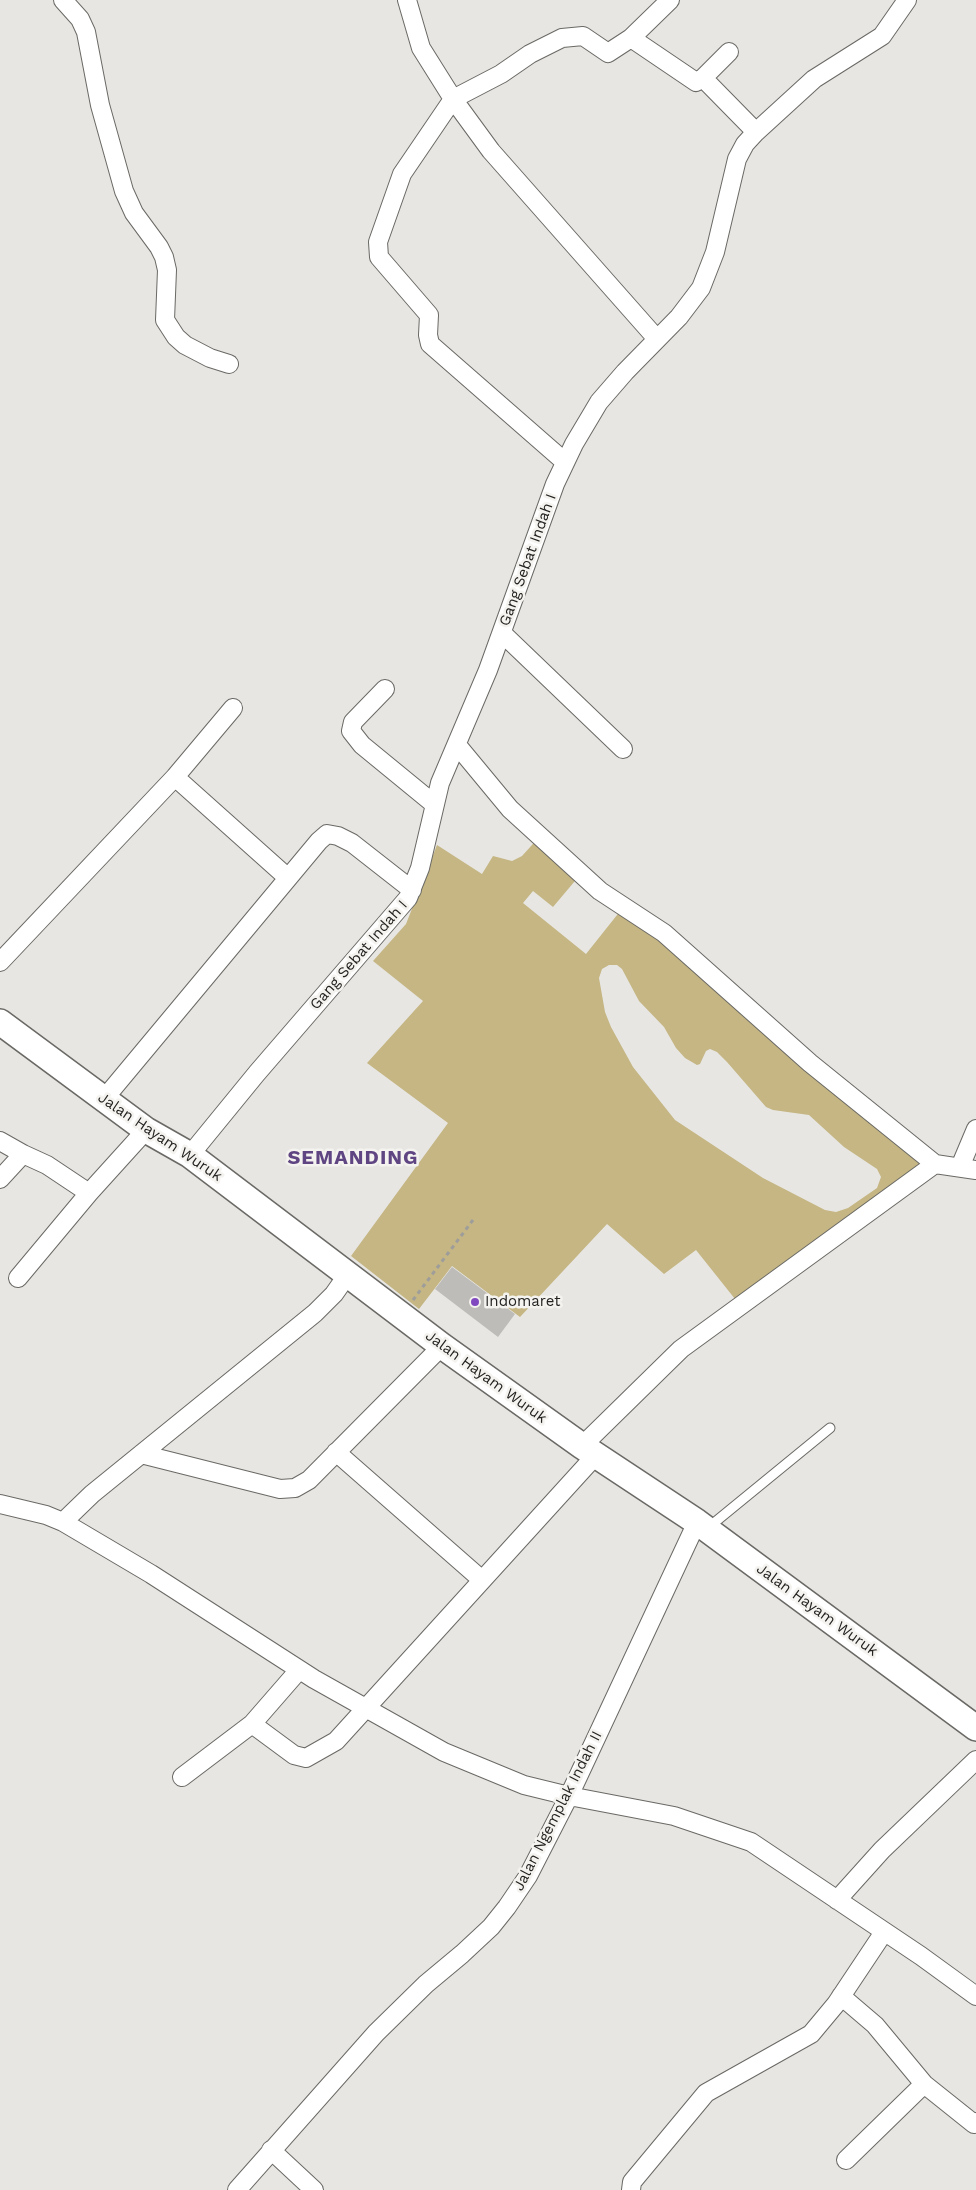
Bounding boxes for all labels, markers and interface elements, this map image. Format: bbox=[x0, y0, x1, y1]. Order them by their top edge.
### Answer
street label: Gang Sebat Indah I bbox=[496, 491, 560, 629]
street label: Gang Sebat Indah I bbox=[306, 896, 412, 1014]
street label: Jalan Hayam Wuruk bbox=[94, 1089, 226, 1185]
district label: SEMANDING bbox=[286, 1146, 420, 1170]
place label: Indomaret bbox=[485, 1293, 560, 1311]
marker: Indomaret bbox=[469, 1296, 481, 1308]
street label: Jalan Hayam Wuruk bbox=[422, 1327, 550, 1427]
street label: Jalan Hayam Wuruk bbox=[753, 1560, 881, 1660]
street label: Jalan Ngemplak Indah II bbox=[510, 1728, 606, 1894]

